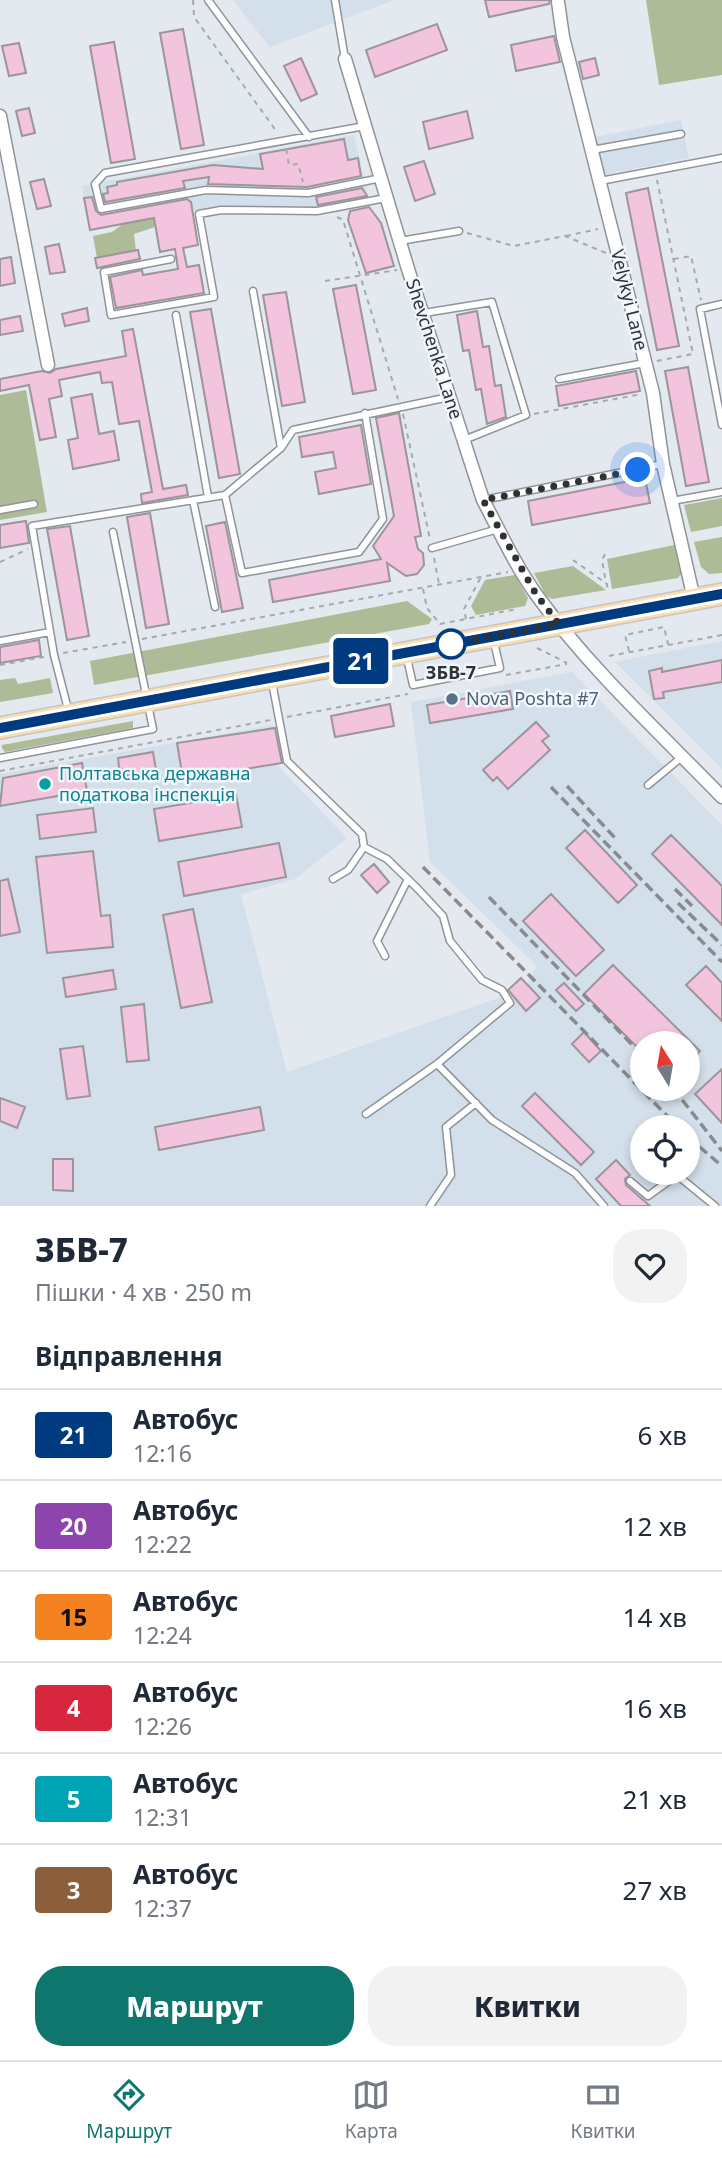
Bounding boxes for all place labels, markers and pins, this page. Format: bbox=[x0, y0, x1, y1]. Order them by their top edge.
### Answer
marker: ЗБВ-7 bbox=[436, 629, 466, 659]
place label: ЗБВ-7 bbox=[426, 660, 476, 684]
place label: Nova Poshta #7 bbox=[466, 686, 599, 710]
marker: Nova Poshta #7 bbox=[444, 691, 460, 707]
place label: Полтавська державна податкова інспекція bbox=[59, 761, 251, 806]
marker: Полтавська державна податкова інспекція bbox=[37, 776, 53, 792]

